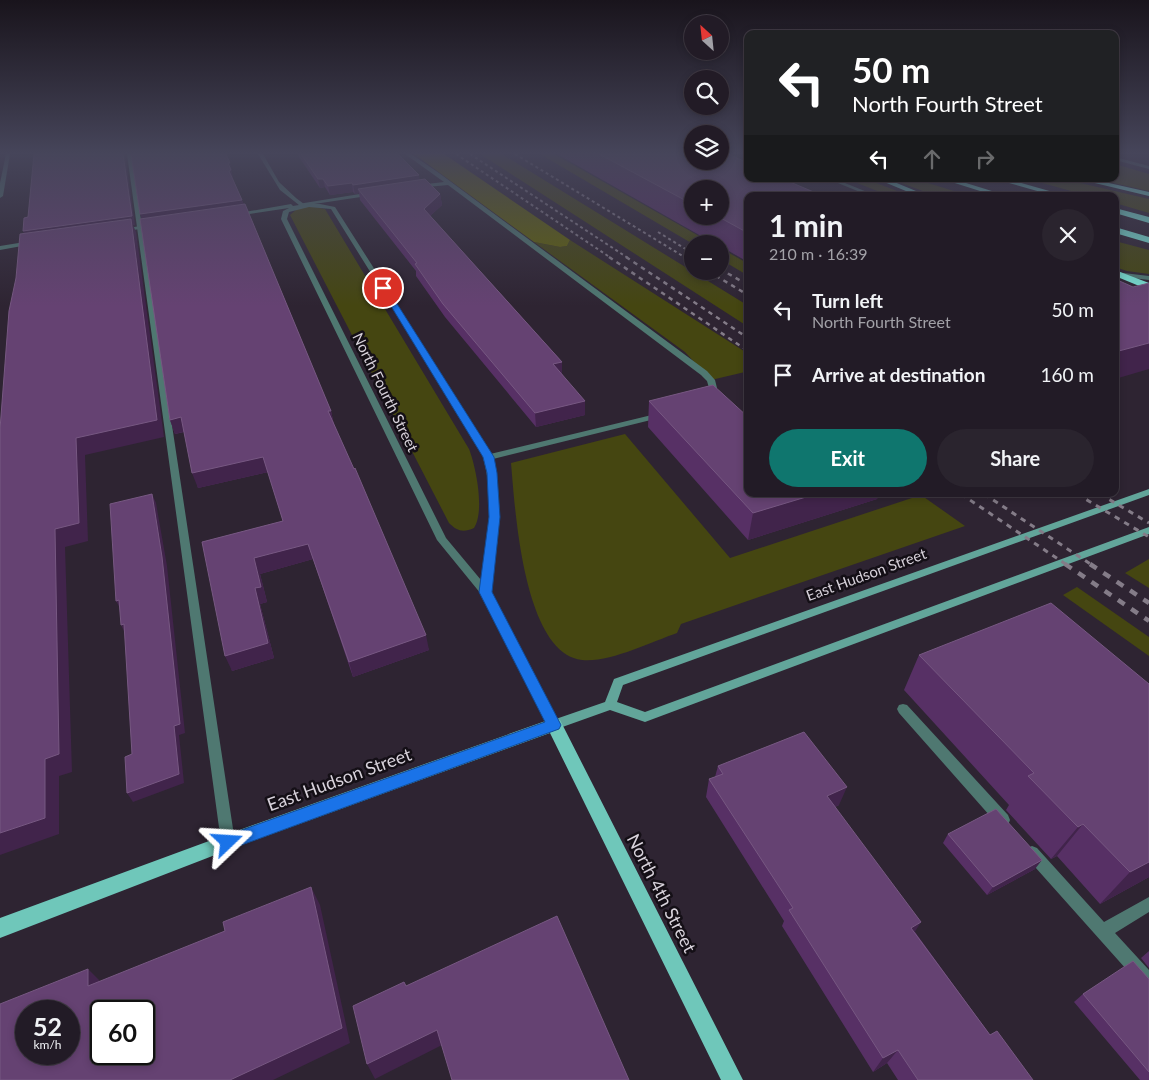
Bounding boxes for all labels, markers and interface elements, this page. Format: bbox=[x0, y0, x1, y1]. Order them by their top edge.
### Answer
north arrow bbox=[684, 15, 729, 60]
map controls bbox=[684, 15, 729, 280]
text: 50 m bbox=[852, 48, 930, 90]
icon: left bbox=[769, 50, 834, 115]
button: search bbox=[684, 70, 729, 115]
text: North Fourth Street bbox=[852, 90, 1043, 117]
button: layers bbox=[684, 125, 729, 170]
icon: left bbox=[865, 145, 893, 173]
icon: ahead bbox=[918, 145, 946, 173]
icon: right bbox=[971, 145, 999, 173]
button: + bbox=[684, 180, 729, 225]
text: 1 min bbox=[769, 207, 843, 243]
button: close bbox=[1042, 209, 1094, 261]
button: − bbox=[684, 235, 729, 280]
text: 210 m · 16:39 bbox=[769, 244, 868, 263]
pin bbox=[362, 267, 404, 309]
icon: arrive bbox=[369, 274, 397, 302]
text: Turn left bbox=[812, 289, 883, 312]
icon: left bbox=[769, 296, 797, 324]
text: 50 m bbox=[1051, 298, 1094, 321]
text: North Fourth Street bbox=[812, 312, 951, 331]
street label: North Fourth Street bbox=[349, 330, 423, 455]
icon: arrive bbox=[769, 361, 797, 389]
text: Arrive at destination bbox=[812, 363, 985, 386]
text: 160 m bbox=[1040, 363, 1094, 386]
button: Exit bbox=[769, 429, 927, 487]
button: Share bbox=[937, 429, 1094, 487]
street label: East Hudson Street bbox=[803, 544, 929, 604]
street label: East Hudson Street bbox=[264, 743, 415, 815]
position arrow bbox=[201, 815, 253, 867]
street label: North 4th Street bbox=[623, 830, 702, 957]
speed limit sign: 60 bbox=[90, 1000, 155, 1065]
text: 52 bbox=[33, 1011, 62, 1041]
text: km/h bbox=[33, 1037, 62, 1052]

